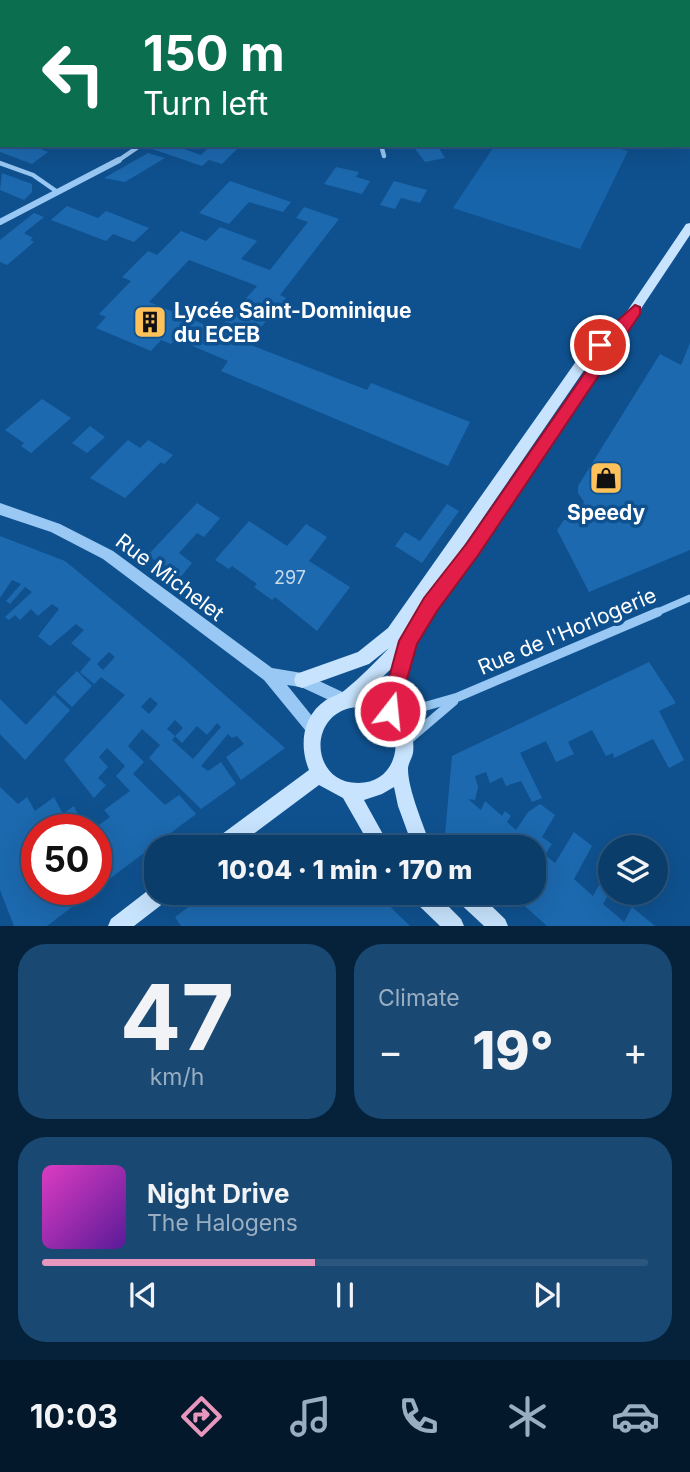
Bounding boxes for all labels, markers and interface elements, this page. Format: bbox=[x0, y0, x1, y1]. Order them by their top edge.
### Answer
text: 150 m bbox=[143, 24, 285, 83]
icon: left bbox=[28, 28, 119, 119]
text: Turn left bbox=[143, 84, 268, 123]
place label: Lycée Saint-Dominique du ECEB bbox=[174, 298, 411, 347]
building icon: Lycée Saint-Dominique du ECEB bbox=[131, 303, 169, 341]
pin bbox=[570, 315, 630, 375]
icon: arrive bbox=[581, 326, 619, 364]
shop icon: Speedy bbox=[587, 459, 625, 497]
place label: Speedy bbox=[567, 500, 645, 525]
street label: Rue Michelet bbox=[111, 528, 229, 626]
house number: 297 bbox=[274, 567, 306, 588]
street label: Rue de l'Horlogerie bbox=[474, 582, 660, 680]
position arrow bbox=[353, 674, 427, 748]
speed limit sign: 50 bbox=[21, 814, 112, 905]
map controls bbox=[598, 835, 668, 905]
button: layers bbox=[598, 835, 668, 905]
text: 10:04 · 1 min · 170 m bbox=[218, 854, 472, 885]
text: 47 bbox=[120, 962, 234, 1072]
text: Climate bbox=[378, 984, 460, 1012]
text: 19° bbox=[472, 1019, 554, 1082]
text: − bbox=[378, 1028, 403, 1074]
text: + bbox=[623, 1028, 648, 1074]
text: km/h bbox=[150, 1063, 204, 1091]
text: Night Drive bbox=[147, 1178, 289, 1209]
text: The Halogens bbox=[147, 1209, 298, 1237]
icon: previous bbox=[124, 1276, 162, 1314]
icon: pause bbox=[326, 1276, 364, 1314]
icon: next bbox=[528, 1276, 566, 1314]
icon: directions bbox=[177, 1392, 226, 1441]
icon: music bbox=[286, 1392, 335, 1441]
icon: phone bbox=[394, 1392, 443, 1441]
icon: climate bbox=[503, 1392, 552, 1441]
icon: car bbox=[611, 1392, 660, 1441]
text: 10:03 bbox=[30, 1397, 118, 1436]

